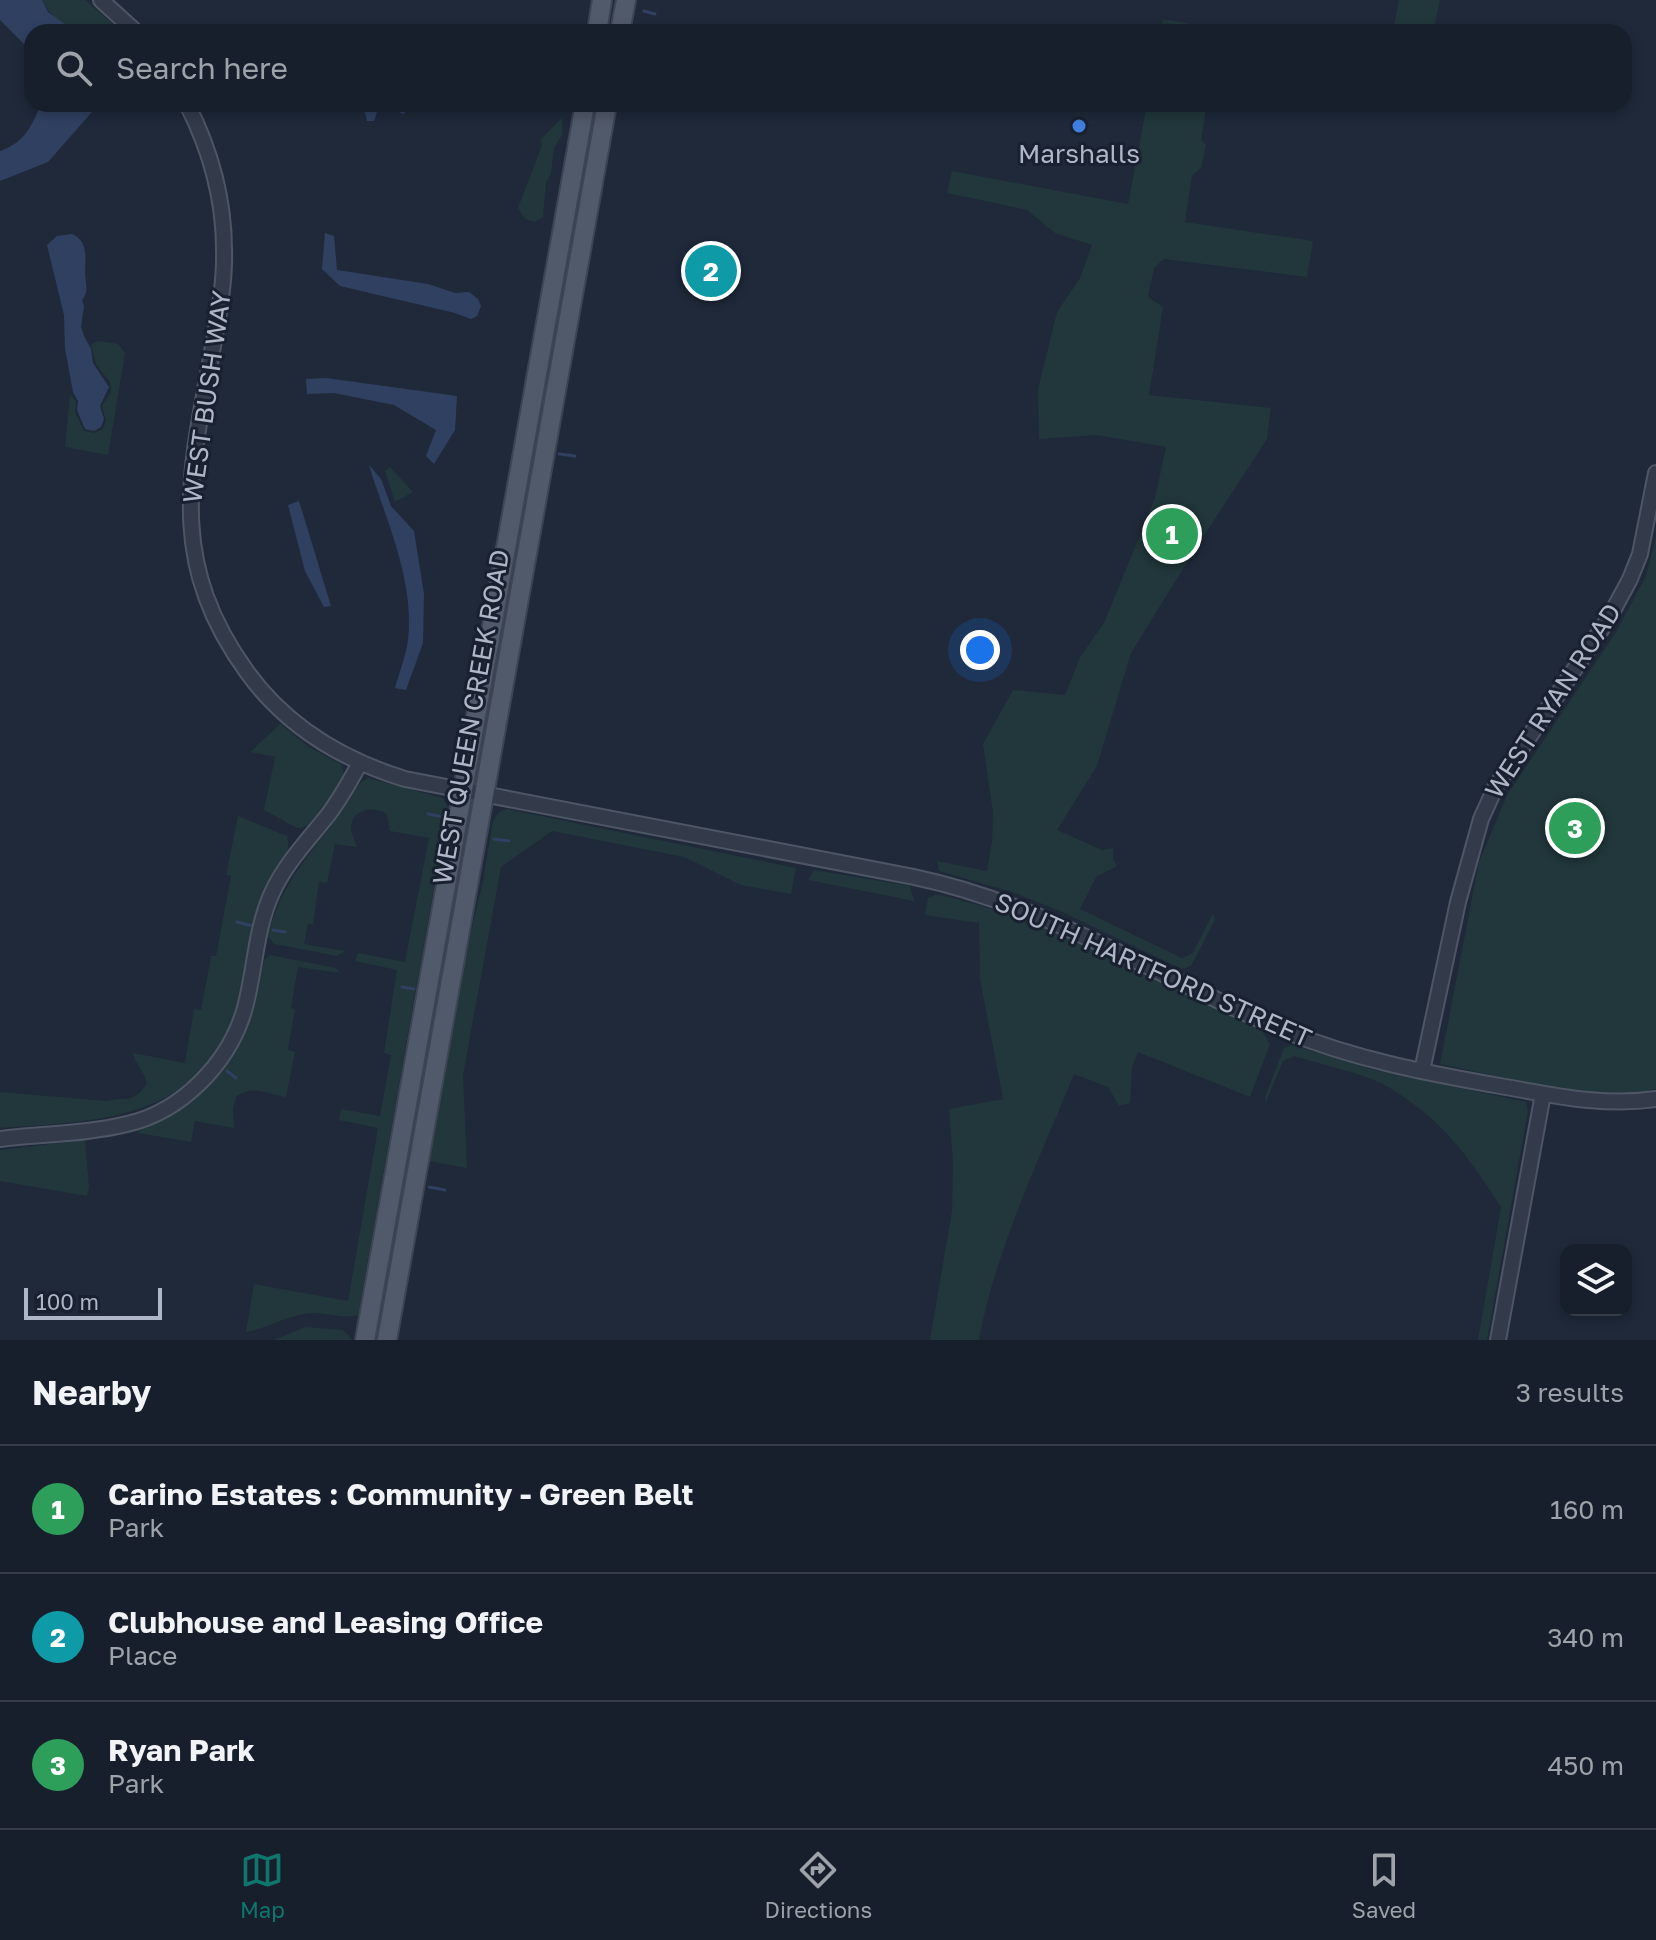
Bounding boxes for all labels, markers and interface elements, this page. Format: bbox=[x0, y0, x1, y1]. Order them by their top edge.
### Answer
search box bbox=[24, 24, 1632, 112]
icon: search bbox=[52, 46, 96, 90]
text: Search here bbox=[116, 50, 288, 86]
marker: Marshalls bbox=[1070, 117, 1088, 135]
place label: Marshalls bbox=[1018, 138, 1140, 169]
pin: 2 bbox=[685, 241, 737, 301]
street label: WEST BUSH WAY bbox=[176, 288, 237, 505]
pin: 1 bbox=[1146, 504, 1198, 564]
street label: WEST QUEEN CREEK ROAD bbox=[426, 547, 515, 887]
street label: WEST RYAN ROAD bbox=[1478, 597, 1627, 804]
your location bbox=[960, 630, 1000, 670]
pin: 3 bbox=[1549, 798, 1601, 858]
street label: SOUTH HARTFORD STREET bbox=[990, 886, 1316, 1053]
map controls bbox=[1560, 1244, 1632, 1316]
button: layers bbox=[1560, 1244, 1632, 1316]
scale bar bbox=[24, 1284, 162, 1320]
text: 100 m bbox=[36, 1288, 99, 1315]
text: Nearby bbox=[32, 1372, 152, 1412]
text: 3 results bbox=[1516, 1377, 1624, 1408]
text: Carino Estates : Community - Green Belt bbox=[108, 1476, 694, 1512]
text: 1 bbox=[51, 1494, 65, 1525]
text: 160 m bbox=[1550, 1494, 1624, 1525]
text: Park bbox=[108, 1512, 164, 1543]
text: Clubhouse and Leasing Office bbox=[108, 1604, 543, 1640]
text: 2 bbox=[50, 1622, 66, 1653]
text: 340 m bbox=[1547, 1622, 1624, 1653]
text: Place bbox=[108, 1640, 177, 1671]
text: Ryan Park bbox=[108, 1732, 255, 1768]
text: 3 bbox=[50, 1750, 66, 1781]
text: 450 m bbox=[1547, 1750, 1624, 1781]
text: Park bbox=[108, 1768, 164, 1799]
tab: Map bbox=[240, 1848, 285, 1923]
tab: Directions bbox=[765, 1848, 872, 1923]
tab: Saved bbox=[1352, 1848, 1416, 1923]

